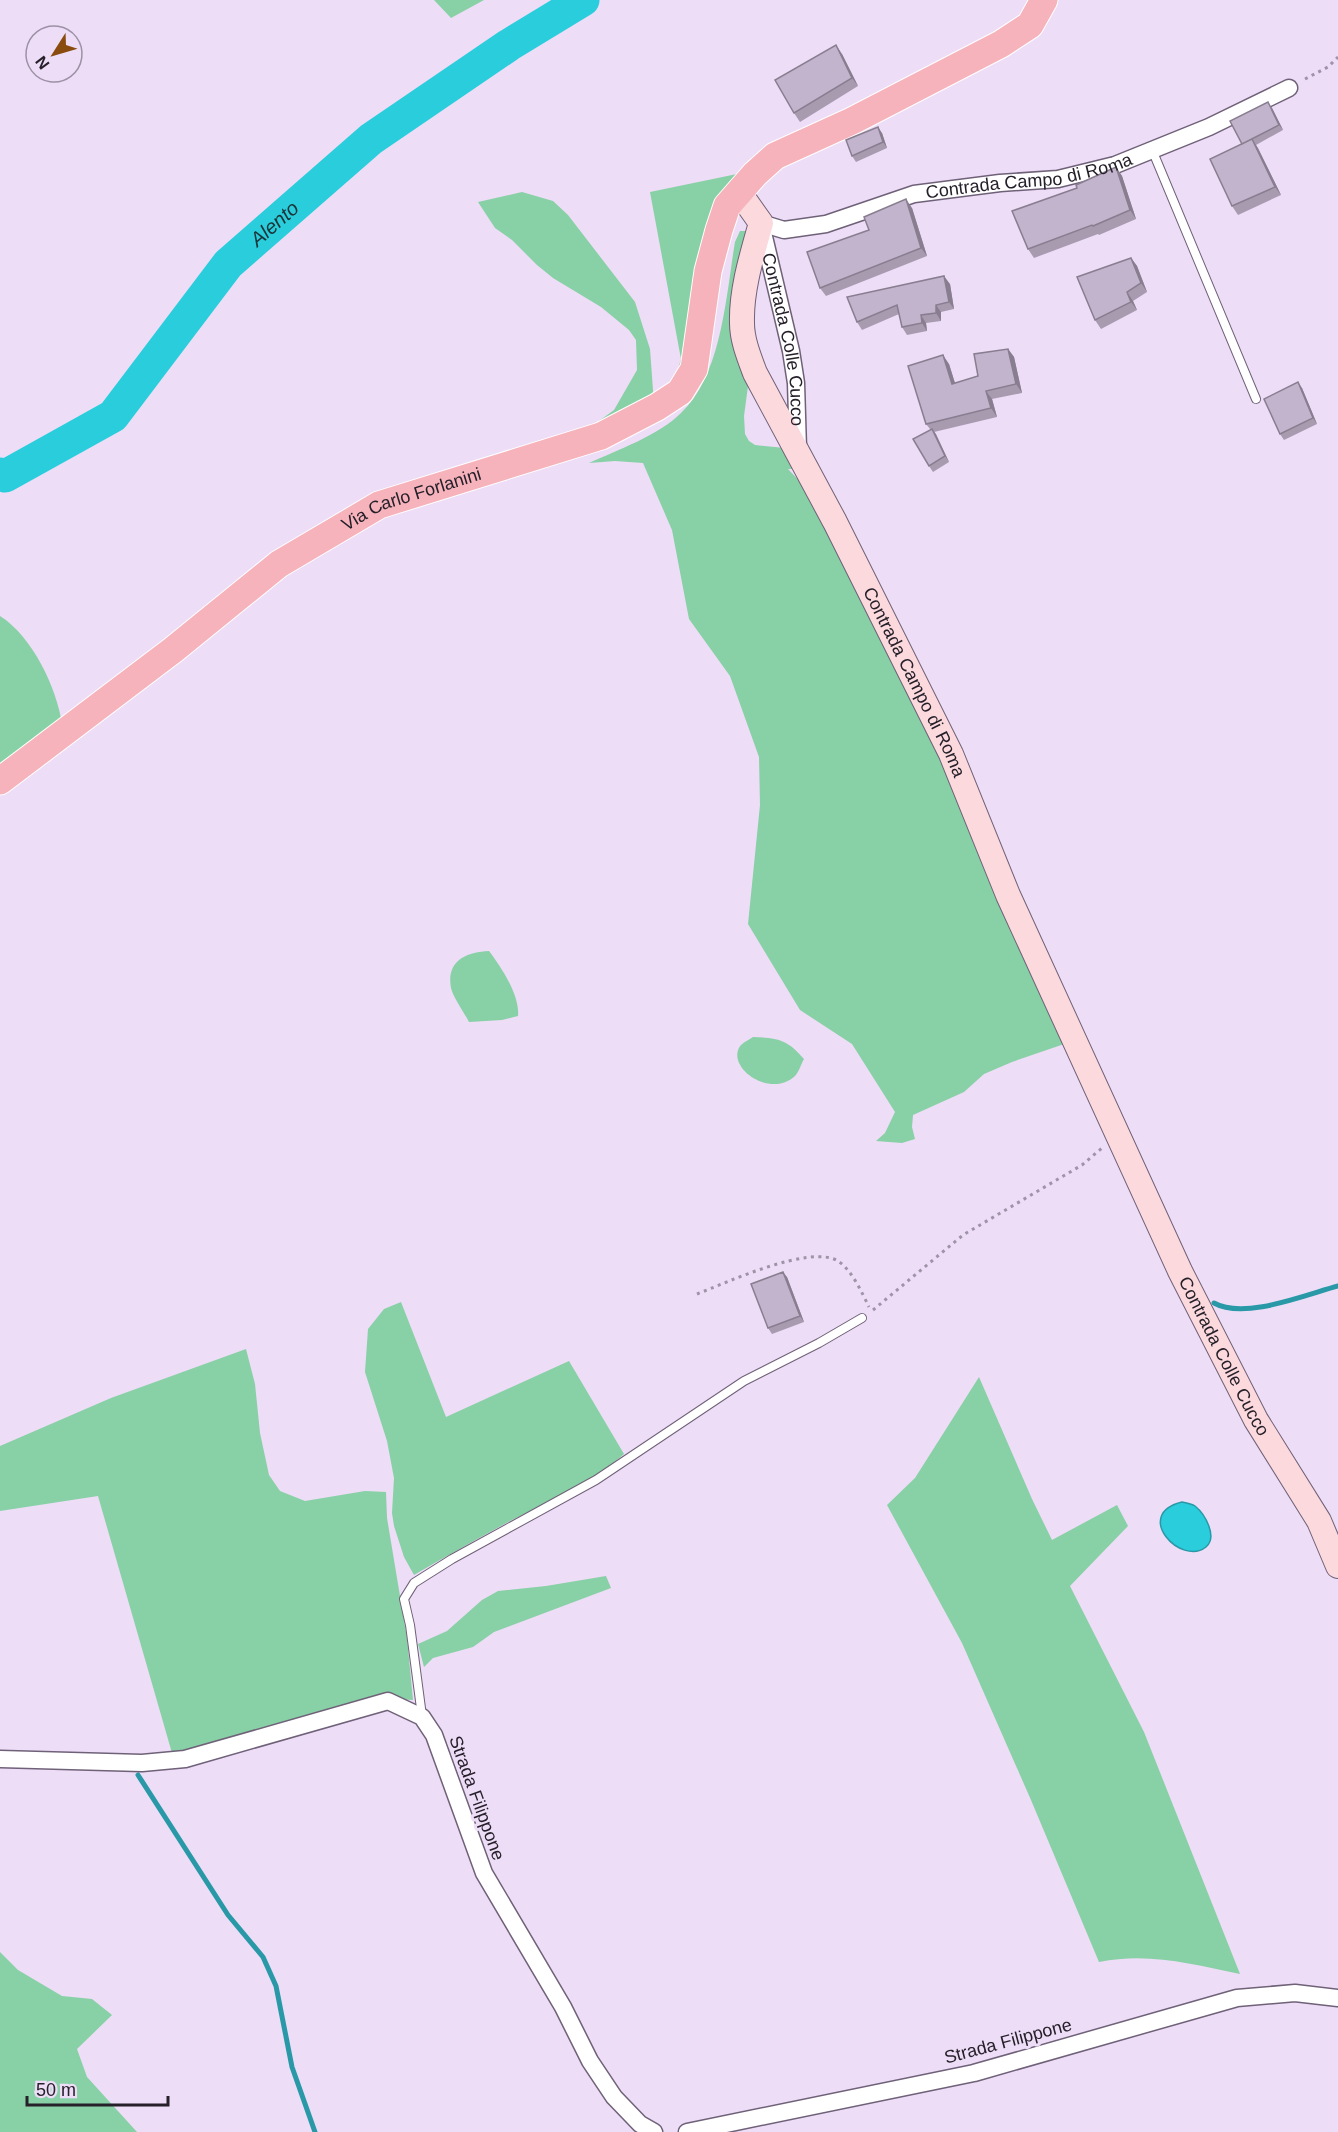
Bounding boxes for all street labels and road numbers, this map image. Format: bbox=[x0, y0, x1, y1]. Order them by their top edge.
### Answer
street label: Contrada Campo di Roma bbox=[925, 149, 1136, 202]
street label: Contrada Colle Cucco bbox=[758, 251, 807, 426]
street label: Via Carlo Forlanini bbox=[338, 464, 483, 535]
street label: Contrada Campo di Roma bbox=[859, 584, 970, 781]
street label: Contrada Colle Cucco bbox=[1175, 1273, 1273, 1439]
street label: Strada Filippone bbox=[445, 1733, 509, 1863]
street label: Strada Filippone bbox=[942, 2014, 1074, 2068]

